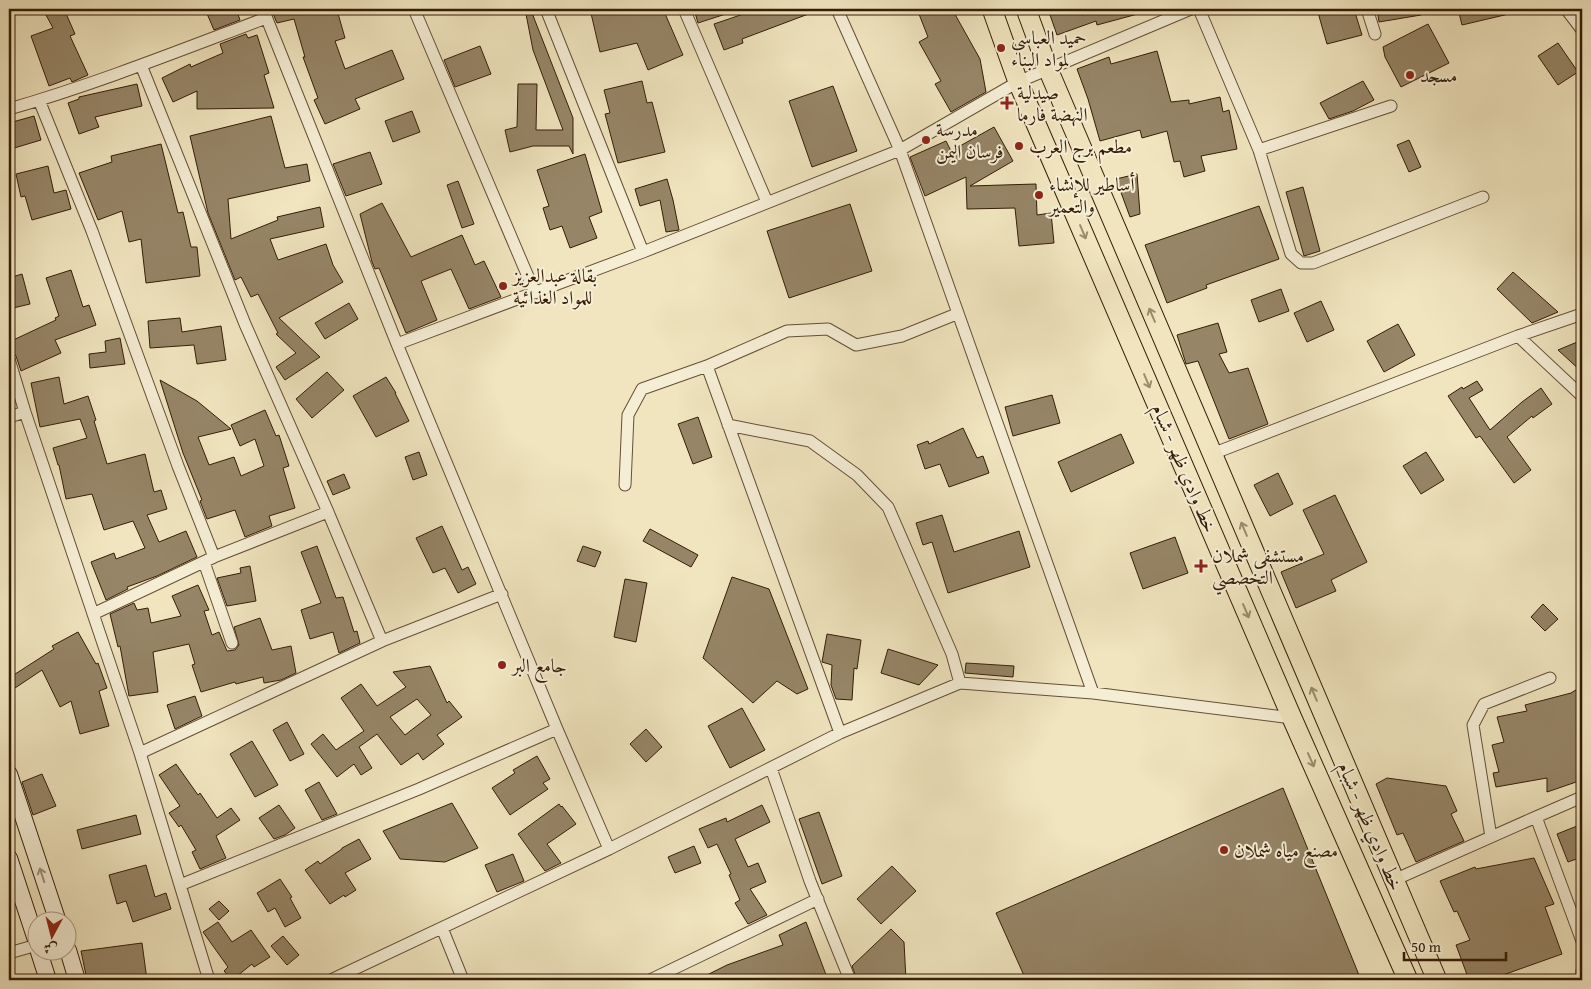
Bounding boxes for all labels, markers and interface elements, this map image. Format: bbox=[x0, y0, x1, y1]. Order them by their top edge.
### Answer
place label: حميد العباسي لمواد البناء bbox=[1011, 23, 1086, 73]
marker: حميد العباسي لمواد البناء bbox=[995, 42, 1007, 54]
place label: مسجد bbox=[1420, 61, 1457, 89]
marker: مسجد bbox=[1404, 69, 1416, 81]
place label: صيدلية النهضة فارما bbox=[1017, 78, 1088, 128]
marker: صيدلية النهضة فارما bbox=[1001, 97, 1013, 109]
place label: مدرسة فرسان اليمن bbox=[936, 115, 1004, 165]
place label: مطعم برج العرب bbox=[1029, 132, 1132, 165]
marker: مدرسة فرسان اليمن bbox=[920, 134, 932, 146]
marker: مطعم برج العرب bbox=[1013, 140, 1025, 152]
place label: أساطير للإنشاء والتعمير bbox=[1047, 170, 1135, 220]
marker: أساطير للإنشاء والتعمير bbox=[1033, 189, 1045, 201]
one-way arrow bbox=[1078, 224, 1088, 239]
place label: بقالة عبدالعزيز للمواد الغذائية bbox=[511, 261, 597, 311]
marker: بقالة عبدالعزيز للمواد الغذائية bbox=[497, 280, 509, 292]
one-way arrow bbox=[1147, 308, 1157, 323]
one-way arrow bbox=[1143, 373, 1153, 388]
street label: خط وادي ظهر - شبام bbox=[1142, 399, 1225, 538]
one-way arrow bbox=[1238, 522, 1248, 537]
place label: مستشفى شملان التخصصي bbox=[1212, 541, 1304, 595]
marker: مستشفى شملان التخصصي bbox=[1194, 559, 1208, 573]
one-way arrow bbox=[1242, 603, 1252, 618]
place label: جامع البر bbox=[510, 651, 567, 683]
marker: جامع البر bbox=[496, 659, 508, 671]
one-way arrow bbox=[1309, 687, 1319, 702]
one-way arrow bbox=[1306, 752, 1316, 767]
street label: خط وادي ظهر - شبام bbox=[1328, 757, 1411, 896]
place label: مصنع مياه شملان bbox=[1234, 836, 1338, 868]
marker: مصنع مياه شملان bbox=[1218, 844, 1230, 856]
one-way arrow bbox=[37, 868, 47, 884]
north arrow bbox=[28, 912, 78, 962]
scale bar bbox=[1404, 929, 1506, 961]
text: 50 m bbox=[1411, 936, 1442, 957]
text: ش bbox=[42, 938, 59, 960]

